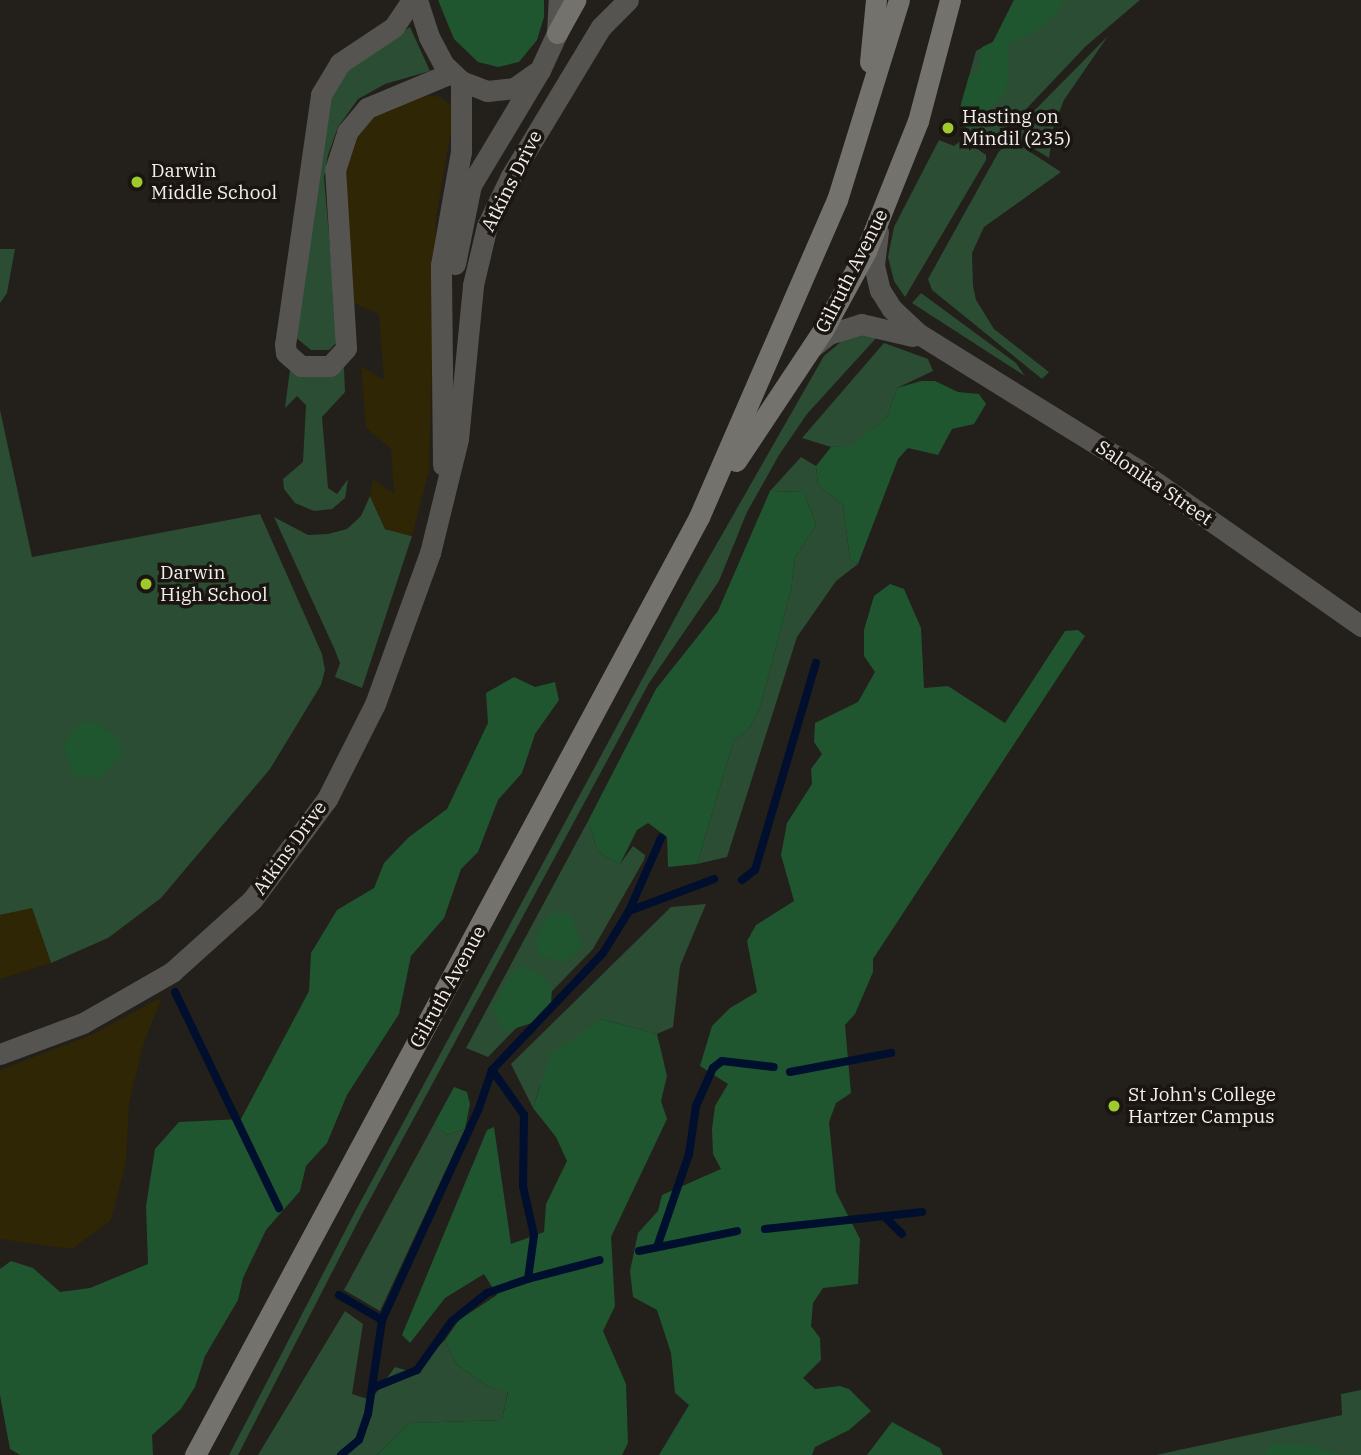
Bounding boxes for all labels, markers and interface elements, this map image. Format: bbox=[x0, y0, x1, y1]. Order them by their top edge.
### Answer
place label: Hasting on Mindil (235) bbox=[962, 106, 1071, 150]
marker: Hasting on Mindil (235) bbox=[940, 120, 956, 136]
street label: Atkins Drive bbox=[477, 127, 547, 235]
place label: Darwin Middle School bbox=[151, 160, 277, 204]
marker: Darwin Middle School bbox=[129, 174, 145, 190]
street label: Gilruth Avenue bbox=[811, 205, 893, 337]
street label: Salonika Street bbox=[1092, 436, 1216, 530]
place label: Darwin High School bbox=[160, 562, 268, 606]
marker: Darwin High School bbox=[138, 576, 154, 592]
street label: Atkins Drive bbox=[248, 797, 332, 899]
street label: Gilruth Avenue bbox=[405, 922, 491, 1052]
place label: St John's College Hartzer Campus bbox=[1128, 1084, 1276, 1128]
marker: St John's College Hartzer Campus bbox=[1106, 1098, 1122, 1114]

